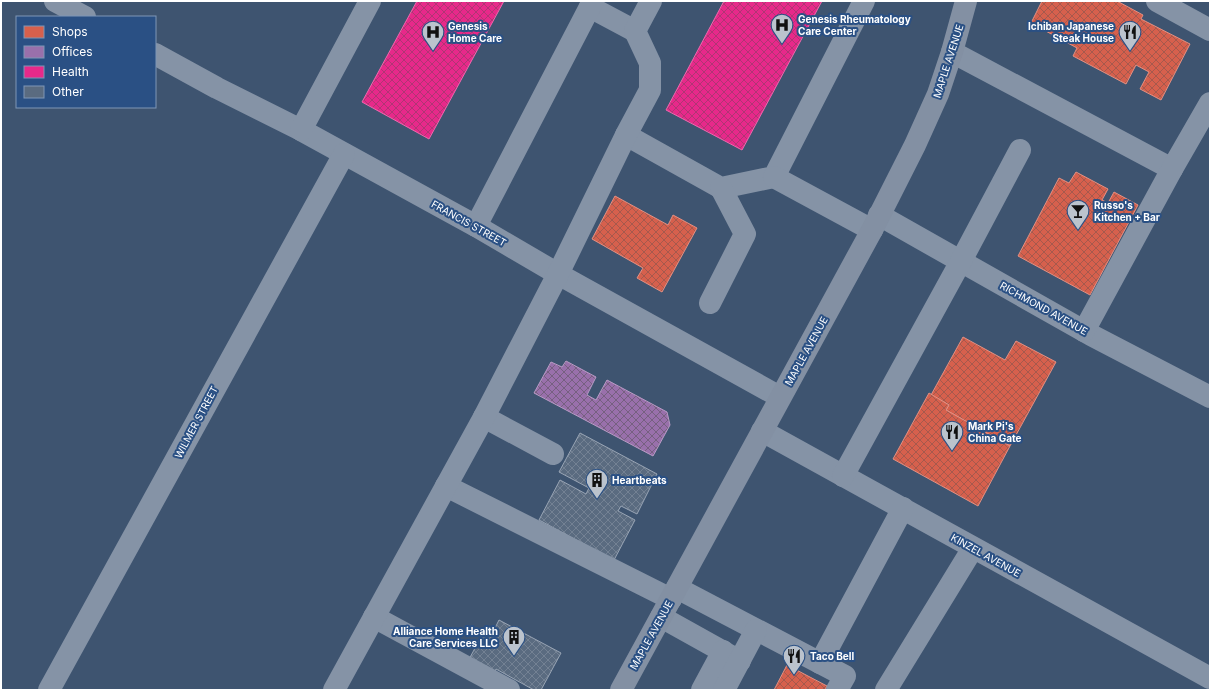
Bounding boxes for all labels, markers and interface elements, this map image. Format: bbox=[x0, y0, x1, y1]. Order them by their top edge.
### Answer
hospital icon: Genesis Rheumatology Care Center bbox=[769, 12, 795, 45]
place label: Genesis Rheumatology Care Center bbox=[798, 13, 911, 37]
legend bbox=[16, 16, 156, 108]
hospital icon: Genesis Home Care bbox=[420, 19, 446, 52]
restaurant icon: Ichiban Japanese Steak House bbox=[1117, 19, 1143, 52]
place label: Genesis Home Care bbox=[448, 20, 502, 44]
place label: Ichiban Japanese Steak House bbox=[1028, 20, 1114, 44]
street label: MAPLE AVENUE bbox=[930, 23, 966, 99]
text: Shops bbox=[52, 24, 88, 39]
text: Offices bbox=[52, 44, 93, 59]
text: Health bbox=[52, 64, 89, 79]
text: Other bbox=[52, 84, 84, 99]
street label: FRANCIS STREET bbox=[429, 197, 509, 249]
bar icon: Russo's Kitchen + Bar bbox=[1065, 198, 1091, 231]
place label: Russo's Kitchen + Bar bbox=[1094, 199, 1160, 223]
street label: RICHMOND AVENUE bbox=[998, 279, 1090, 337]
street label: MAPLE AVENUE bbox=[782, 314, 830, 388]
street label: WILMER STREET bbox=[172, 384, 220, 460]
restaurant icon: Mark Pi's China Gate bbox=[939, 419, 965, 452]
place label: Mark Pi's China Gate bbox=[968, 420, 1022, 444]
building icon: Heartbeats bbox=[584, 467, 610, 500]
place label: Heartbeats bbox=[612, 474, 667, 486]
street label: KINZEL AVENUE bbox=[949, 531, 1023, 579]
street label: MAPLE AVENUE bbox=[627, 598, 675, 672]
building icon: Alliance Home Health Care Services LLC bbox=[501, 624, 527, 657]
place label: Alliance Home Health Care Services LLC bbox=[393, 625, 498, 649]
restaurant icon: Taco Bell bbox=[781, 643, 807, 676]
place label: Taco Bell bbox=[810, 650, 854, 662]

